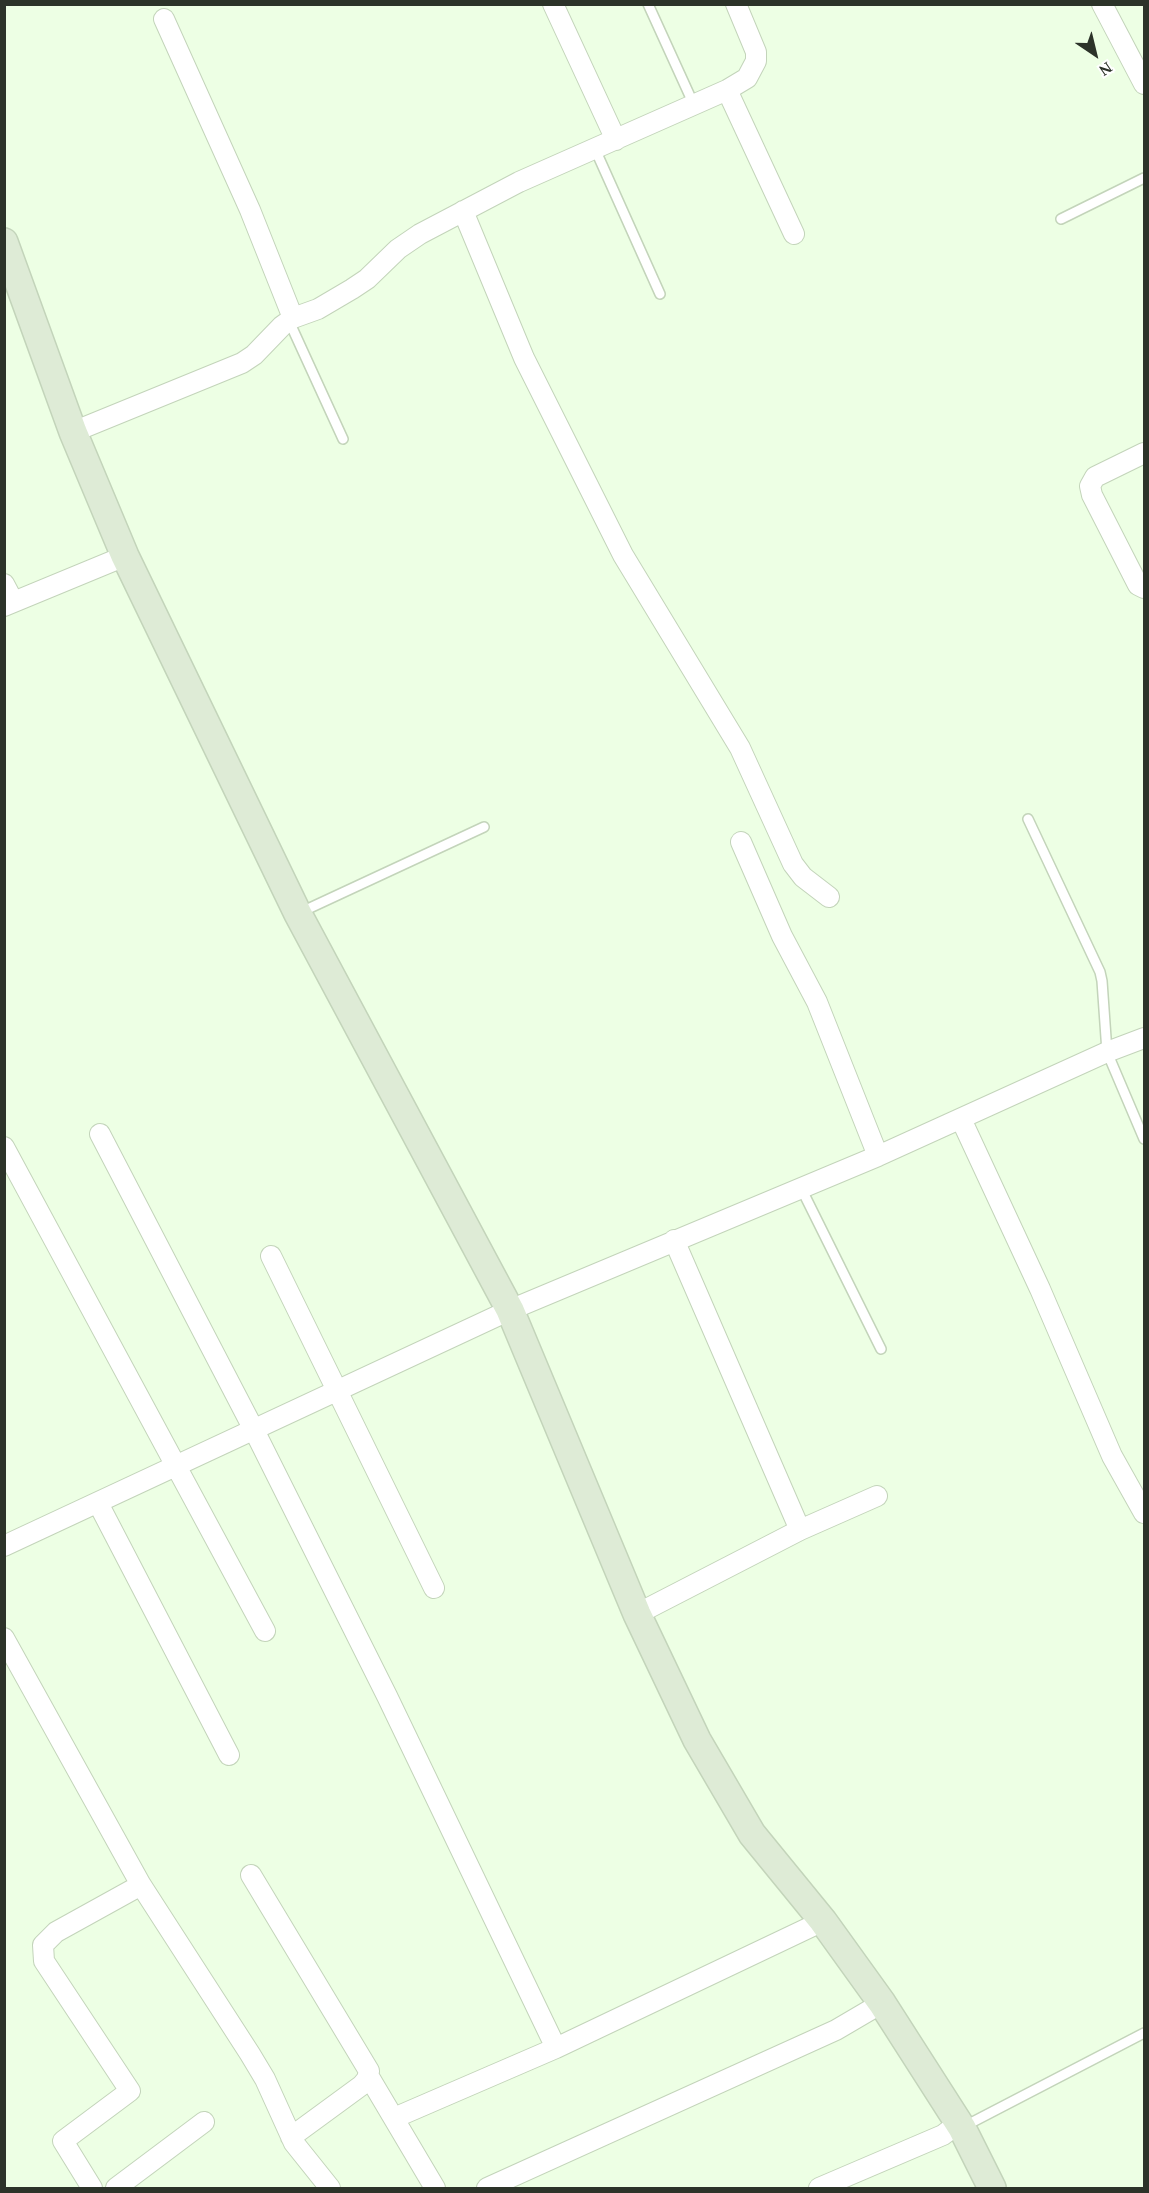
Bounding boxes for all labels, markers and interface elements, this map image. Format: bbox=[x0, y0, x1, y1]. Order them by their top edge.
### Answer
north arrow bbox=[1065, 24, 1125, 84]
text: N bbox=[1096, 59, 1115, 79]

